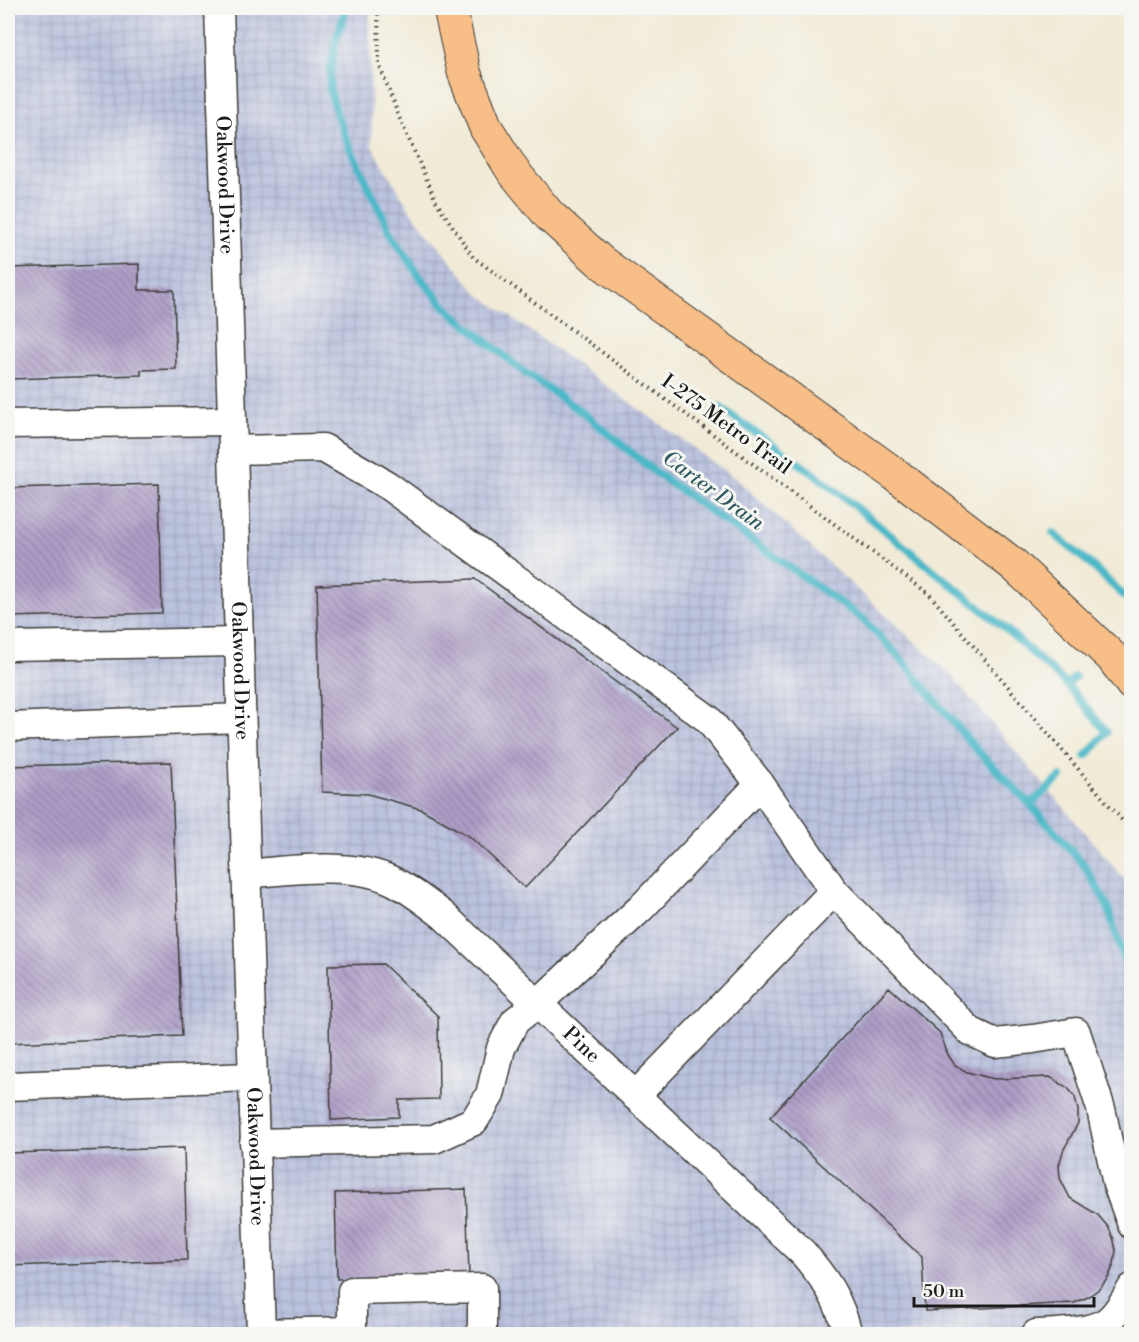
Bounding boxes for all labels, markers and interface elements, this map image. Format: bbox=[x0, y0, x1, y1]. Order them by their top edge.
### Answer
street label: Oakwood Drive bbox=[210, 115, 239, 255]
street label: I-275 Metro Trail bbox=[656, 369, 796, 481]
water label: Carter Drain bbox=[657, 445, 769, 537]
street label: Oakwood Drive bbox=[225, 601, 255, 740]
street label: Pine bbox=[557, 1021, 605, 1068]
street label: Oakwood Drive bbox=[241, 1087, 270, 1226]
scale bar bbox=[914, 1270, 1094, 1308]
text: 50 m bbox=[923, 1280, 965, 1303]

